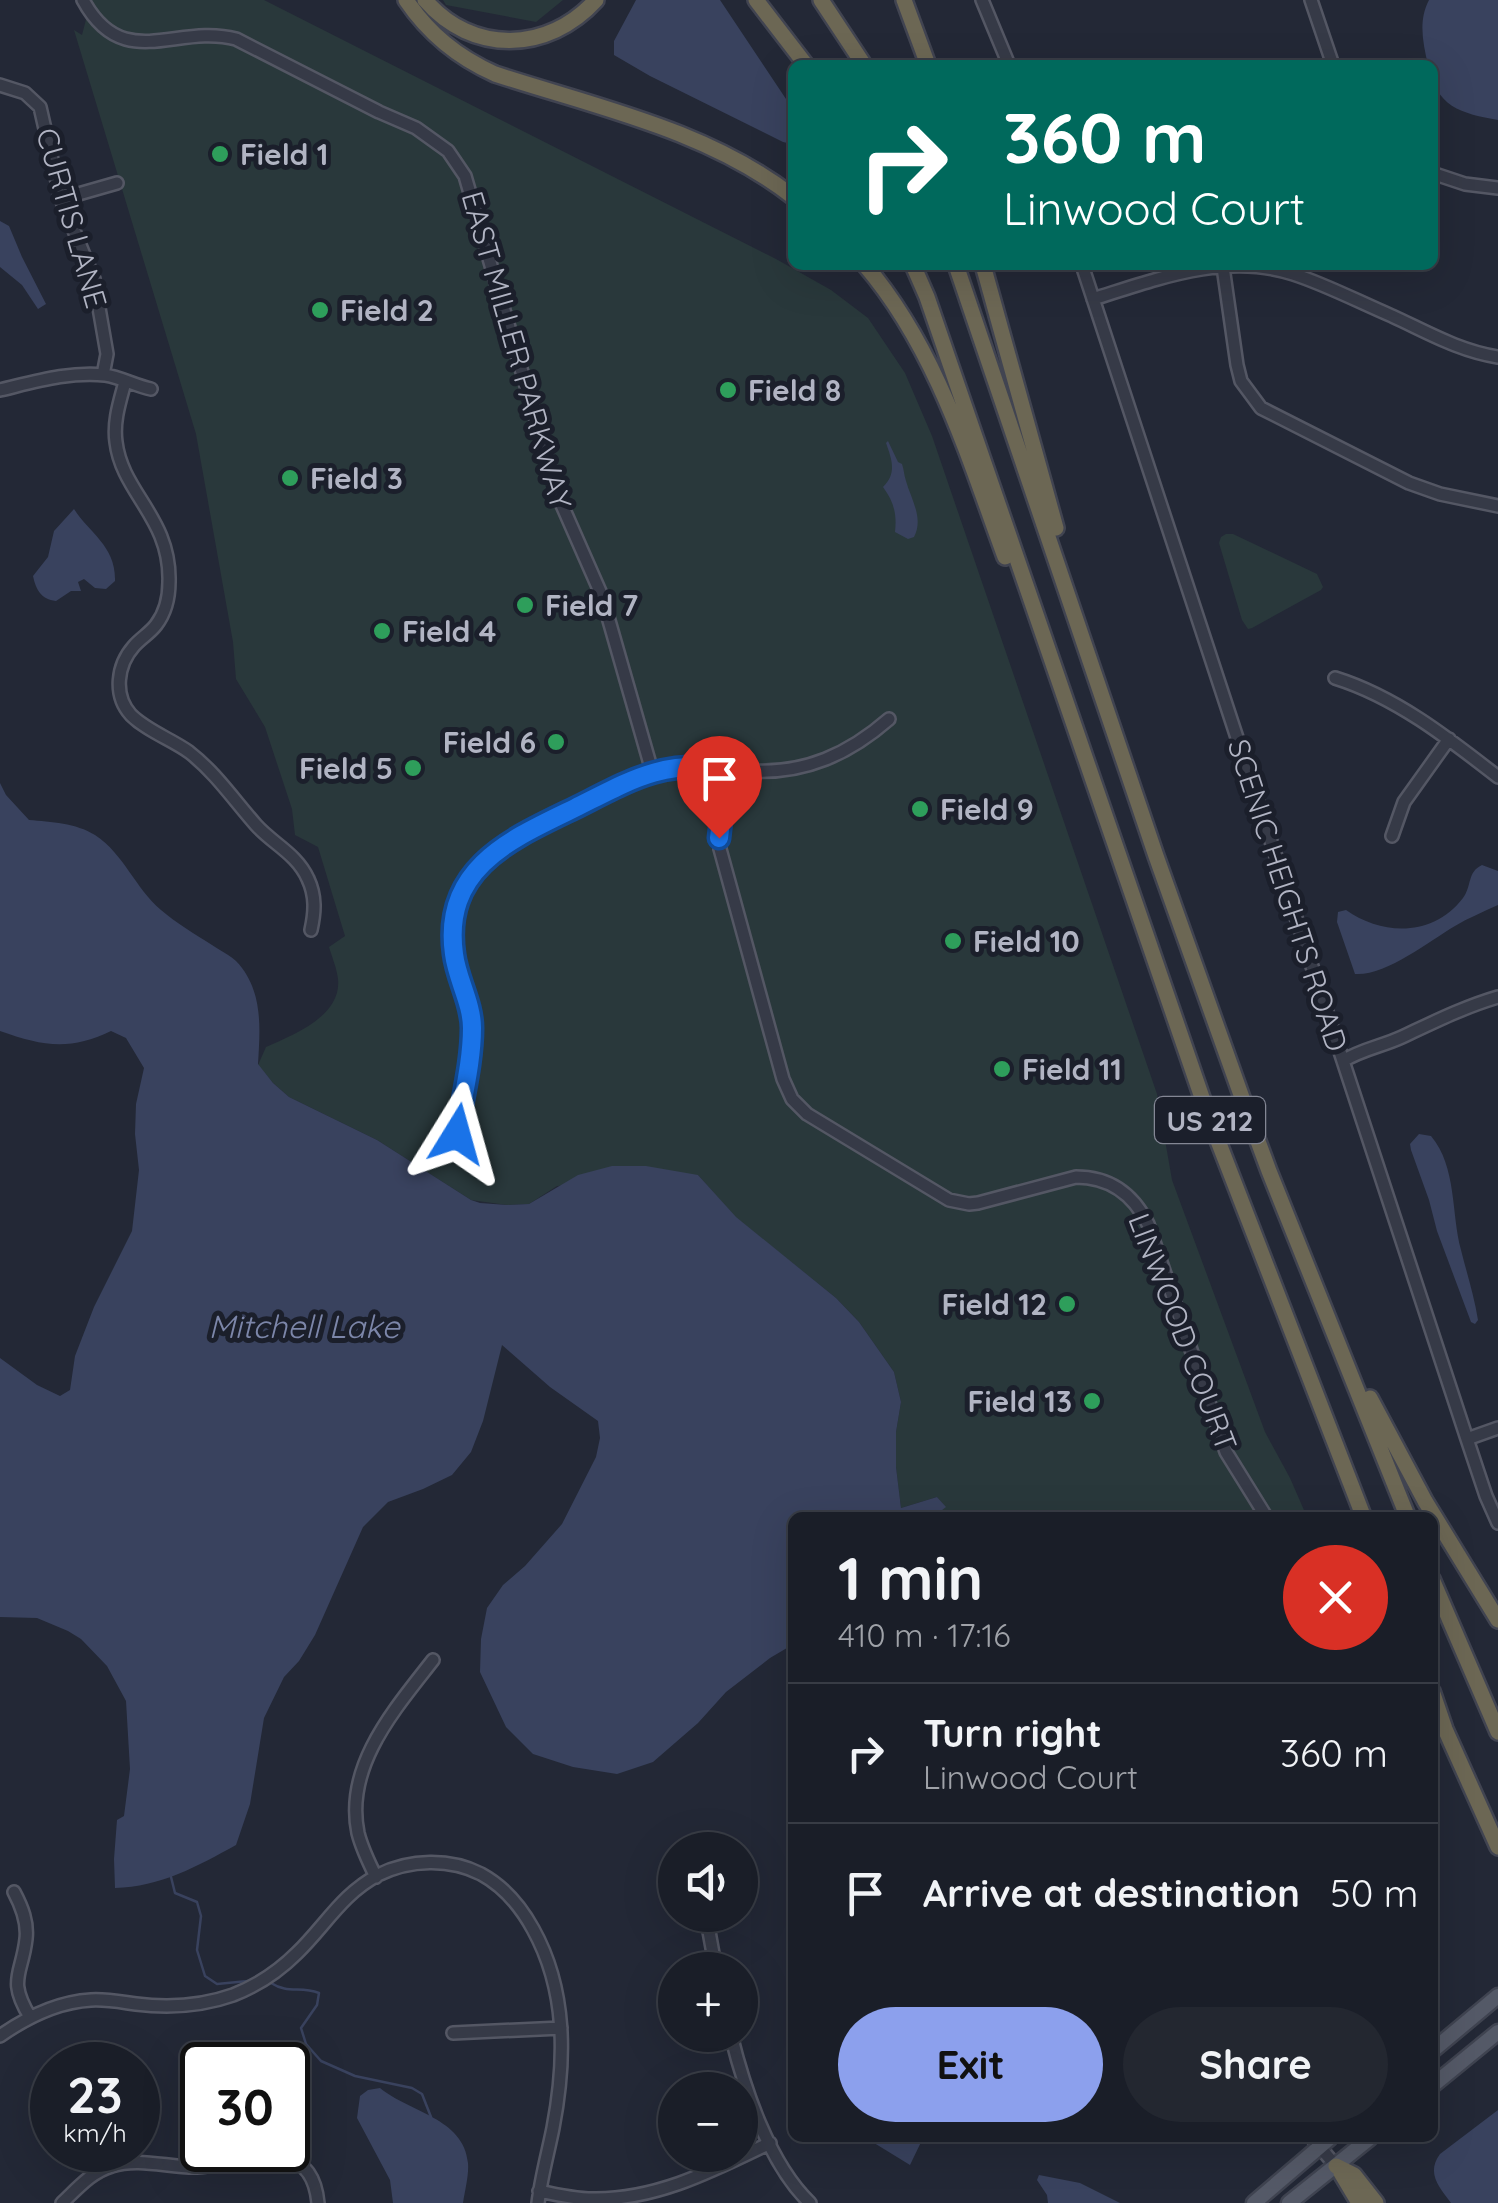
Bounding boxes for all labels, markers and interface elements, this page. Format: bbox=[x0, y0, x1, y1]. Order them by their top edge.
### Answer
text: 360 m bbox=[1003, 93, 1206, 181]
icon: right bbox=[838, 100, 968, 230]
street label: CURTIS LANE bbox=[28, 124, 116, 312]
place label: Field 1 bbox=[240, 135, 328, 173]
marker: Field 1 bbox=[209, 143, 231, 165]
text: Linwood Court bbox=[1003, 180, 1305, 236]
street label: EAST MILLER PARKWAY bbox=[453, 187, 581, 513]
place label: Field 2 bbox=[340, 291, 434, 329]
marker: Field 2 bbox=[309, 299, 331, 321]
place label: Field 8 bbox=[748, 371, 841, 409]
marker: Field 8 bbox=[717, 379, 739, 401]
place label: Field 3 bbox=[310, 459, 403, 497]
marker: Field 3 bbox=[279, 467, 301, 489]
place label: Field 7 bbox=[545, 586, 638, 624]
marker: Field 7 bbox=[514, 594, 536, 616]
place label: Field 4 bbox=[402, 612, 496, 650]
marker: Field 4 bbox=[371, 620, 393, 642]
place label: Field 6 bbox=[443, 723, 536, 761]
marker: Field 6 bbox=[545, 731, 567, 753]
street label: SCENIC HEIGHTS ROAD bbox=[1220, 734, 1356, 1056]
pin bbox=[677, 736, 762, 839]
place label: Field 5 bbox=[299, 749, 393, 787]
icon: arrive bbox=[692, 751, 747, 806]
marker: Field 5 bbox=[402, 757, 424, 779]
place label: Field 9 bbox=[940, 790, 1034, 828]
marker: Field 9 bbox=[909, 798, 931, 820]
place label: Field 10 bbox=[973, 922, 1080, 960]
marker: Field 10 bbox=[942, 930, 964, 952]
place label: Field 11 bbox=[1022, 1050, 1122, 1088]
marker: Field 11 bbox=[991, 1058, 1013, 1080]
position arrow bbox=[405, 1082, 509, 1186]
road number: US 212 bbox=[1155, 1097, 1265, 1143]
street label: LINWOOD COURT bbox=[1120, 1208, 1246, 1456]
place label: Field 12 bbox=[942, 1285, 1047, 1323]
marker: Field 12 bbox=[1056, 1293, 1078, 1315]
water label: Mitchell Lake bbox=[208, 1306, 402, 1346]
place label: Field 13 bbox=[968, 1382, 1072, 1420]
marker: Field 13 bbox=[1081, 1390, 1103, 1412]
text: 1 min bbox=[838, 1540, 983, 1615]
button: close bbox=[1283, 1545, 1388, 1650]
text: 410 m · 17:16 bbox=[838, 1615, 1010, 1655]
text: Turn right bbox=[923, 1709, 1102, 1757]
icon: right bbox=[838, 1726, 893, 1781]
text: 360 m bbox=[1280, 1729, 1388, 1777]
text: Linwood Court bbox=[923, 1757, 1138, 1797]
map controls bbox=[658, 1832, 758, 2172]
button: sound bbox=[658, 1832, 758, 1932]
icon: arrive bbox=[838, 1866, 893, 1921]
text: Arrive at destination bbox=[923, 1869, 1300, 1917]
text: 50 m bbox=[1330, 1869, 1418, 1917]
button: + bbox=[658, 1952, 758, 2052]
button: Exit bbox=[838, 2007, 1103, 2122]
button: Share bbox=[1123, 2007, 1388, 2122]
speed limit sign: 30 bbox=[180, 2042, 310, 2172]
text: 23 bbox=[67, 2063, 123, 2126]
button: − bbox=[658, 2072, 758, 2172]
text: km/h bbox=[63, 2117, 127, 2148]

